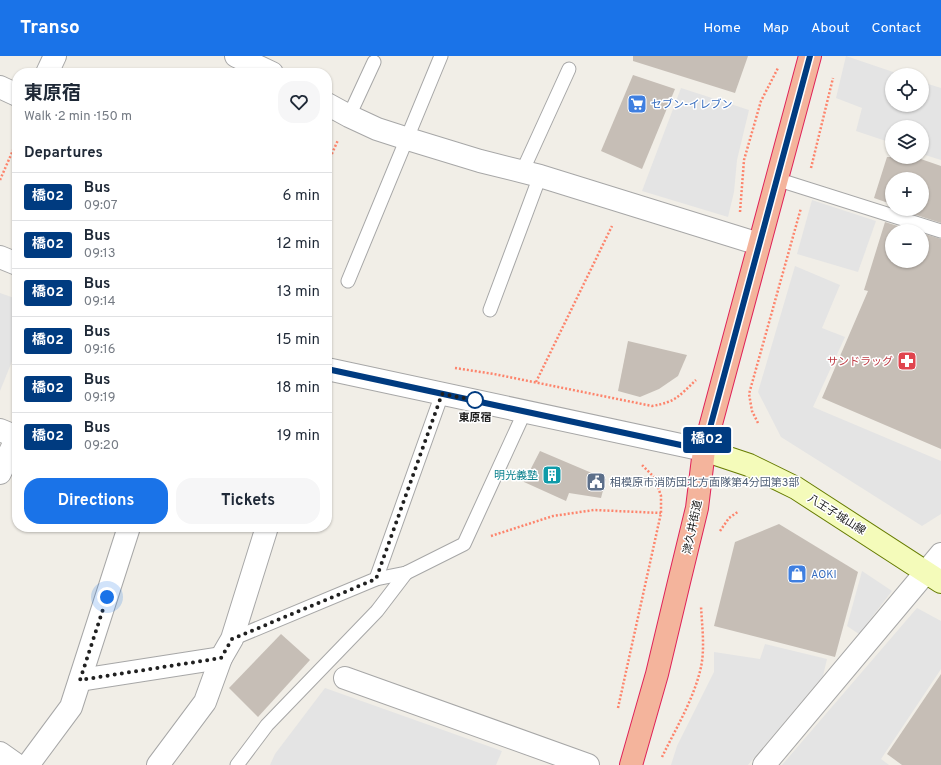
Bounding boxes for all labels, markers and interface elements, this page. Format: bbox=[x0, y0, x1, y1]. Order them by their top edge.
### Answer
text: Transo bbox=[20, 16, 80, 40]
text: Home bbox=[704, 20, 741, 37]
text: Map bbox=[763, 20, 789, 37]
text: About bbox=[811, 20, 850, 37]
text: Contact bbox=[872, 20, 921, 37]
map controls bbox=[885, 68, 929, 268]
button: locate bbox=[885, 68, 929, 112]
button: heart bbox=[278, 81, 320, 123]
text: 東原宿 bbox=[24, 82, 81, 106]
supermarket icon: セブン-イレブン bbox=[626, 93, 648, 115]
place label: セブン-イレブン bbox=[651, 98, 732, 112]
text: Walk · 2 min · 150 m bbox=[24, 109, 132, 125]
button: layers bbox=[885, 120, 929, 164]
text: Departures bbox=[24, 144, 103, 163]
button: + bbox=[885, 172, 929, 216]
text: Bus bbox=[84, 179, 110, 198]
text: 6 min bbox=[283, 187, 320, 206]
text: 橋02 bbox=[32, 188, 64, 205]
text: 09:07 bbox=[84, 198, 118, 214]
button: − bbox=[885, 224, 929, 268]
text: Bus bbox=[84, 227, 110, 246]
text: 12 min bbox=[277, 235, 320, 254]
text: 橋02 bbox=[32, 236, 64, 253]
text: 09:13 bbox=[84, 246, 116, 262]
text: Bus bbox=[84, 275, 110, 294]
text: 13 min bbox=[277, 283, 320, 302]
text: 橋02 bbox=[32, 284, 64, 301]
text: 09:14 bbox=[84, 294, 115, 310]
text: Bus bbox=[84, 323, 110, 342]
text: 15 min bbox=[277, 331, 320, 350]
text: 橋02 bbox=[32, 332, 64, 349]
text: 09:16 bbox=[84, 342, 115, 358]
pharmacy icon: サンドラッグ bbox=[896, 350, 918, 372]
place label: サンドラッグ bbox=[827, 355, 893, 369]
text: Bus bbox=[84, 371, 110, 390]
text: 18 min bbox=[277, 379, 320, 398]
text: 橋02 bbox=[32, 380, 64, 397]
text: 09:19 bbox=[84, 390, 115, 406]
marker: 東原宿 bbox=[466, 391, 484, 409]
place label: 東原宿 bbox=[459, 411, 492, 425]
text: Bus bbox=[84, 419, 110, 438]
text: 19 min bbox=[277, 427, 320, 446]
line badge: 橋02 bbox=[684, 427, 730, 453]
text: 橋02 bbox=[32, 428, 64, 445]
text: 橋02 bbox=[691, 431, 723, 448]
text: 09:20 bbox=[84, 438, 119, 454]
building icon: 明光義塾 bbox=[541, 464, 563, 486]
place label: 明光義塾 bbox=[494, 469, 538, 483]
public building icon: 相模原市消防団北方面隊第4分団第3部 bbox=[585, 471, 607, 493]
place label: 相模原市消防団北方面隊第4分団第3部 bbox=[610, 476, 799, 490]
button: Directions bbox=[24, 478, 168, 524]
button: Tickets bbox=[176, 478, 320, 524]
street label: 八王子城山線 bbox=[805, 491, 868, 538]
street label: 津久井街道 bbox=[680, 499, 706, 556]
shop icon: AOKI bbox=[786, 563, 808, 585]
place label: AOKI bbox=[811, 568, 837, 582]
your location bbox=[97, 587, 117, 607]

